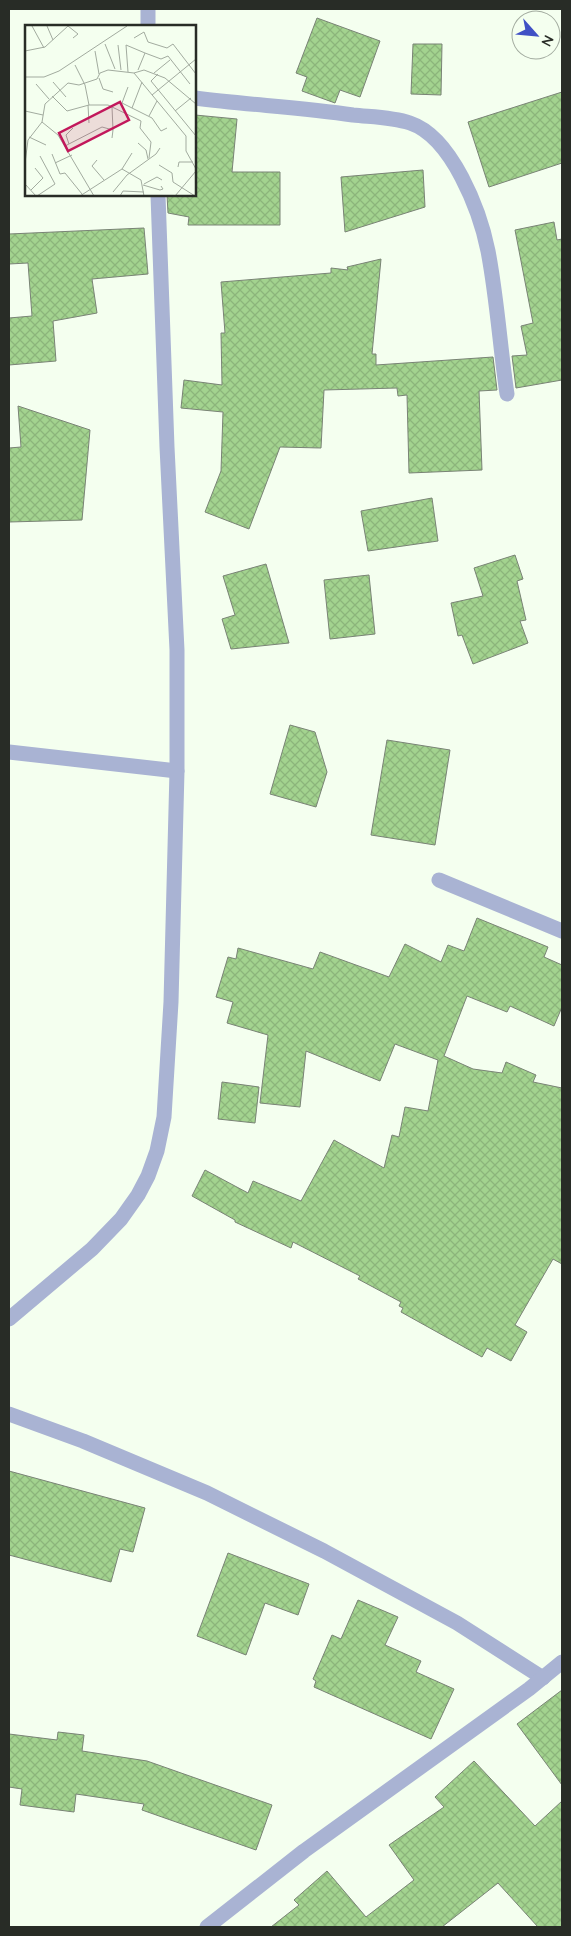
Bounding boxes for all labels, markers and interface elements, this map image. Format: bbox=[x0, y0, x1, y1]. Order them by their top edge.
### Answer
north arrow bbox=[511, 10, 561, 60]
inset map bbox=[25, 25, 196, 196]
text: N bbox=[537, 32, 558, 50]

